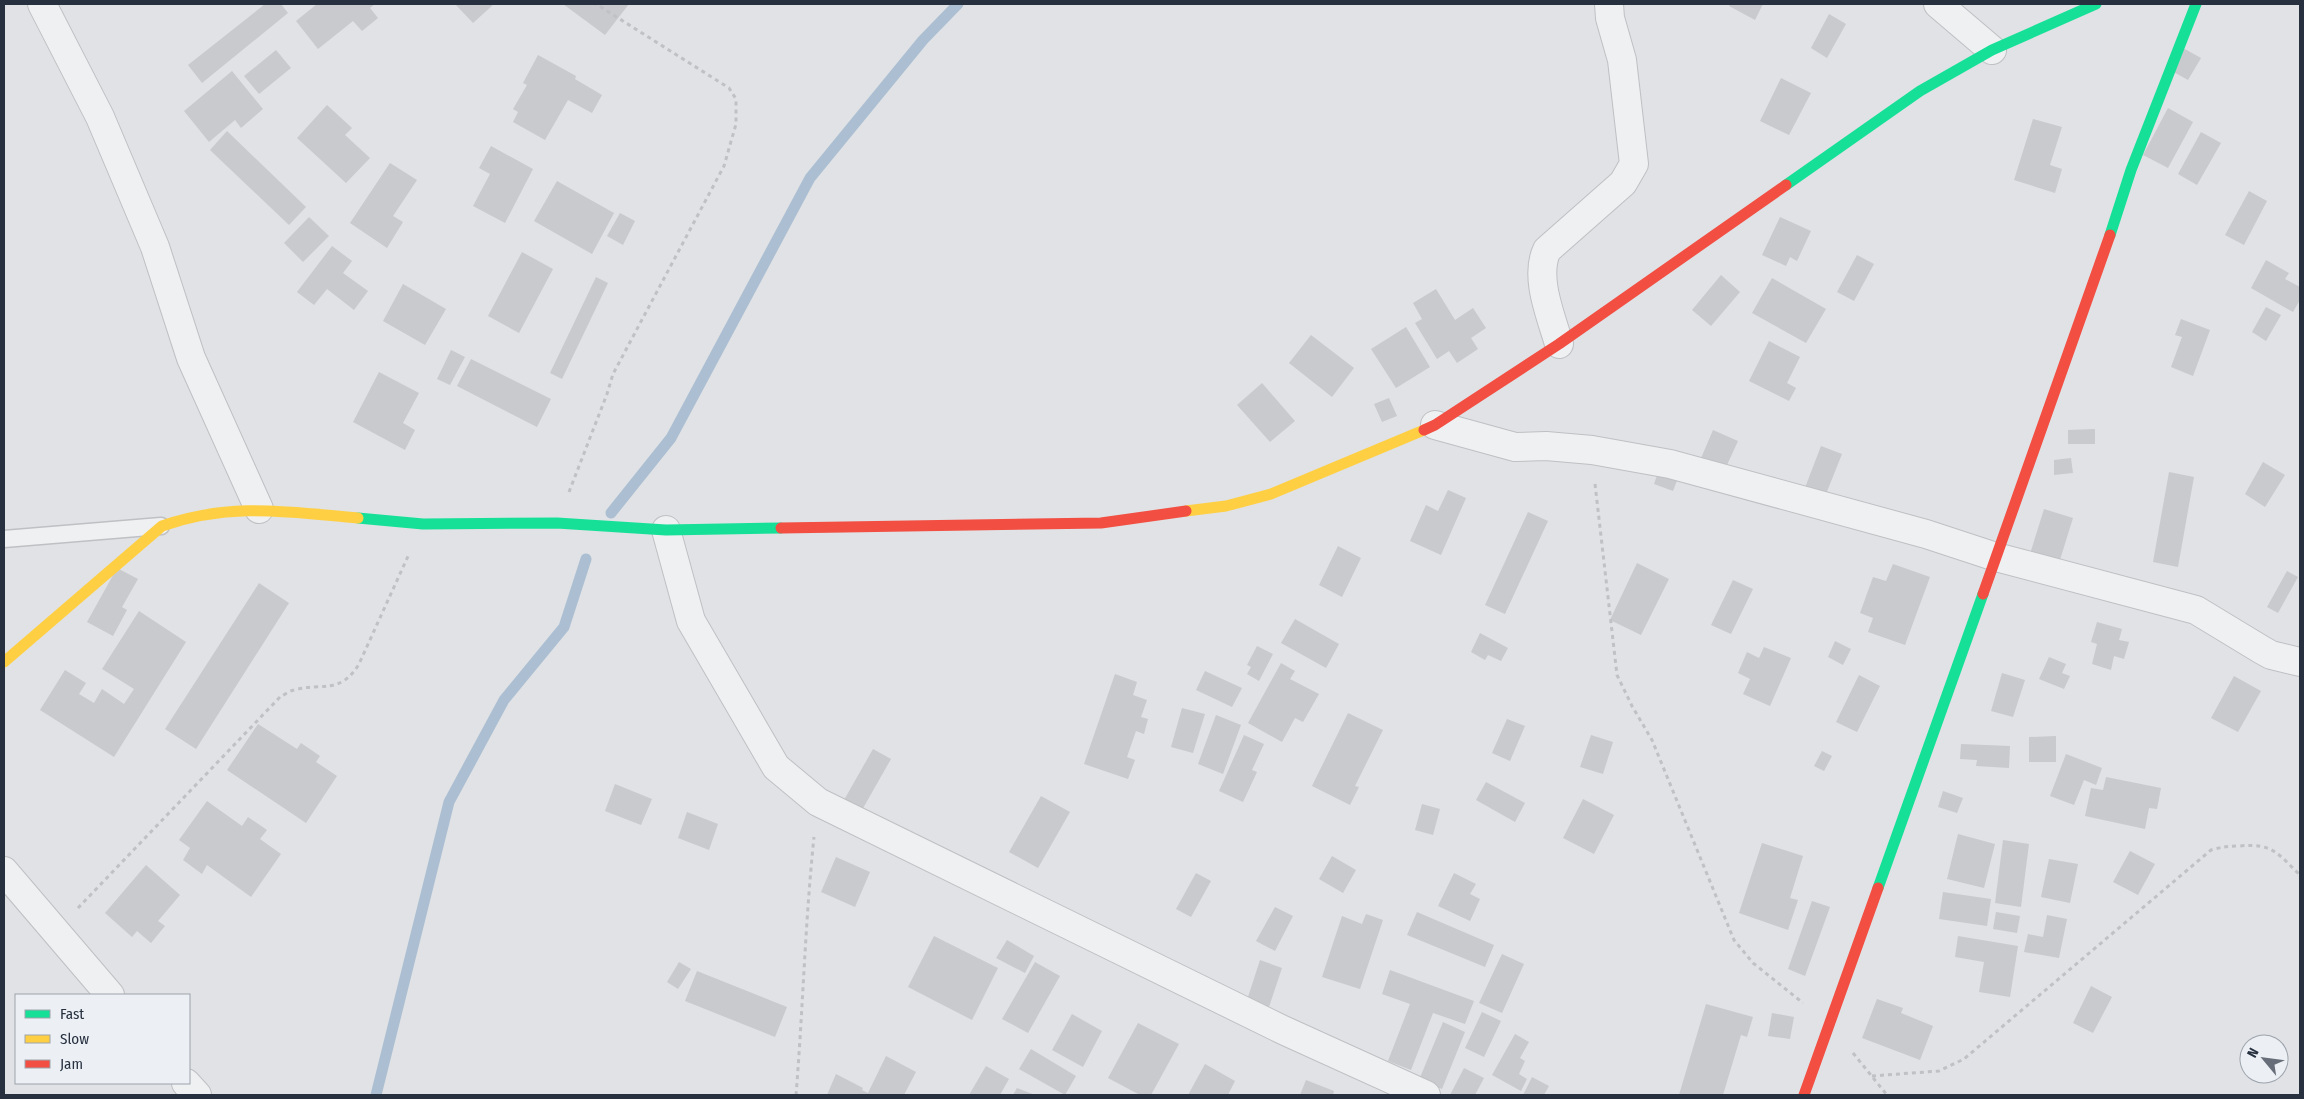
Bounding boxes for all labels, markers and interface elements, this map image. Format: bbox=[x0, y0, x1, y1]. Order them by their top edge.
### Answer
legend bbox=[15, 994, 190, 1084]
text: Fast bbox=[60, 1005, 84, 1023]
text: Slow bbox=[60, 1030, 89, 1048]
north arrow bbox=[2239, 1034, 2289, 1084]
text: N bbox=[2244, 1045, 2263, 1061]
text: Jam bbox=[60, 1055, 83, 1073]

